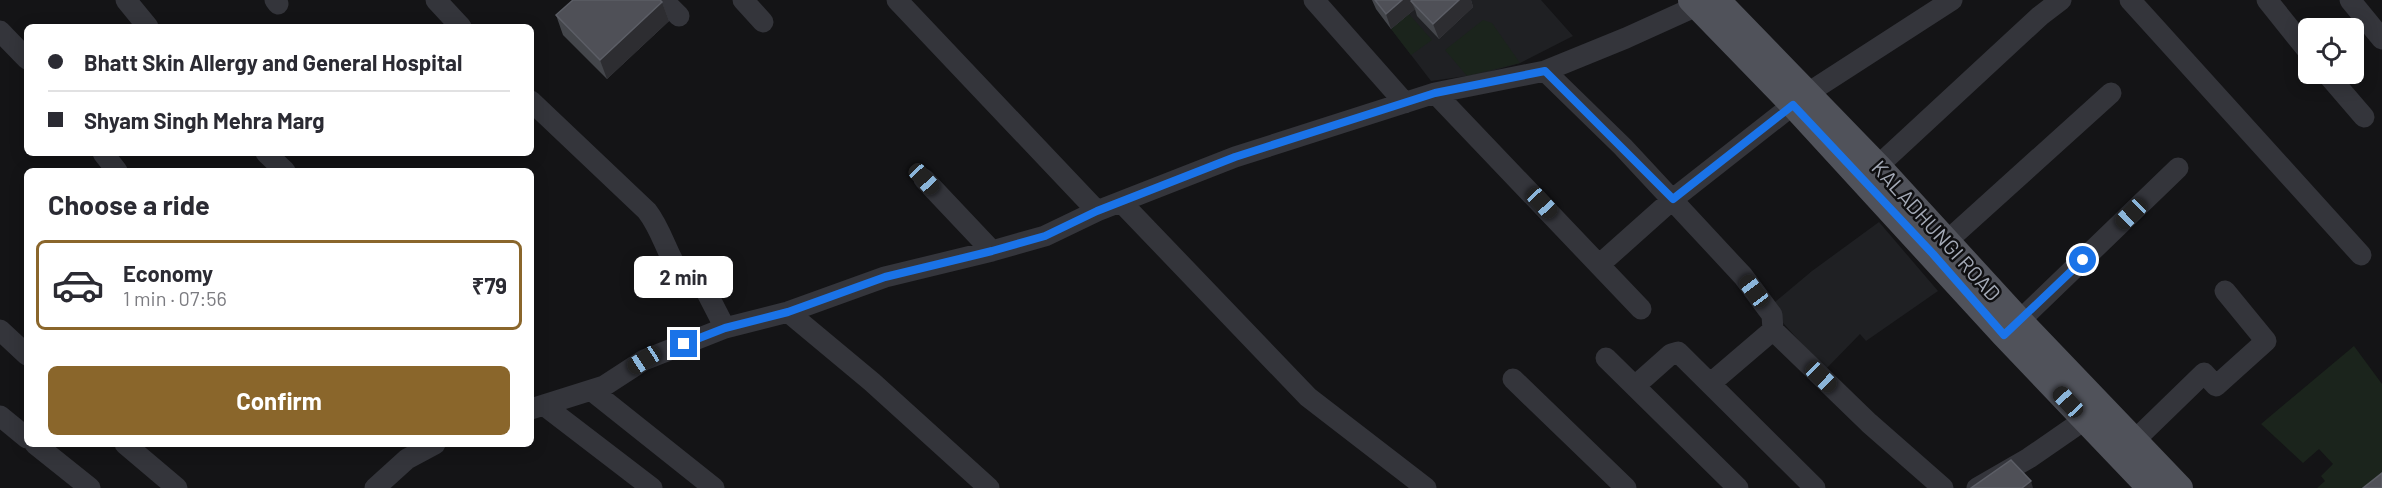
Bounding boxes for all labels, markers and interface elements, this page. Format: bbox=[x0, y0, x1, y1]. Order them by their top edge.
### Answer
map controls bbox=[2298, 18, 2364, 84]
button: locate bbox=[2298, 18, 2364, 84]
text: Bhatt Skin Allergy and General Hospital bbox=[84, 49, 462, 75]
text: Shyam Singh Mehra Marg bbox=[84, 107, 325, 133]
street label: KALADHUNGI ROAD bbox=[1867, 155, 2007, 305]
car bbox=[905, 160, 943, 198]
car bbox=[1523, 184, 1561, 222]
text: Choose a ride bbox=[48, 188, 210, 220]
car bbox=[2112, 195, 2150, 233]
route start bbox=[2069, 246, 2096, 273]
callout: 2 min bbox=[634, 257, 734, 299]
icon: car bbox=[51, 258, 105, 312]
text: Economy bbox=[123, 260, 213, 286]
text: 2 min bbox=[660, 265, 707, 289]
car bbox=[1736, 271, 1772, 311]
text: ₹79 bbox=[472, 272, 507, 298]
text: 1 min · 07:56 bbox=[123, 286, 227, 310]
route end bbox=[670, 330, 697, 357]
car bbox=[624, 343, 664, 377]
car bbox=[1802, 358, 1840, 396]
button: Confirm bbox=[48, 366, 510, 435]
car bbox=[2049, 383, 2087, 421]

